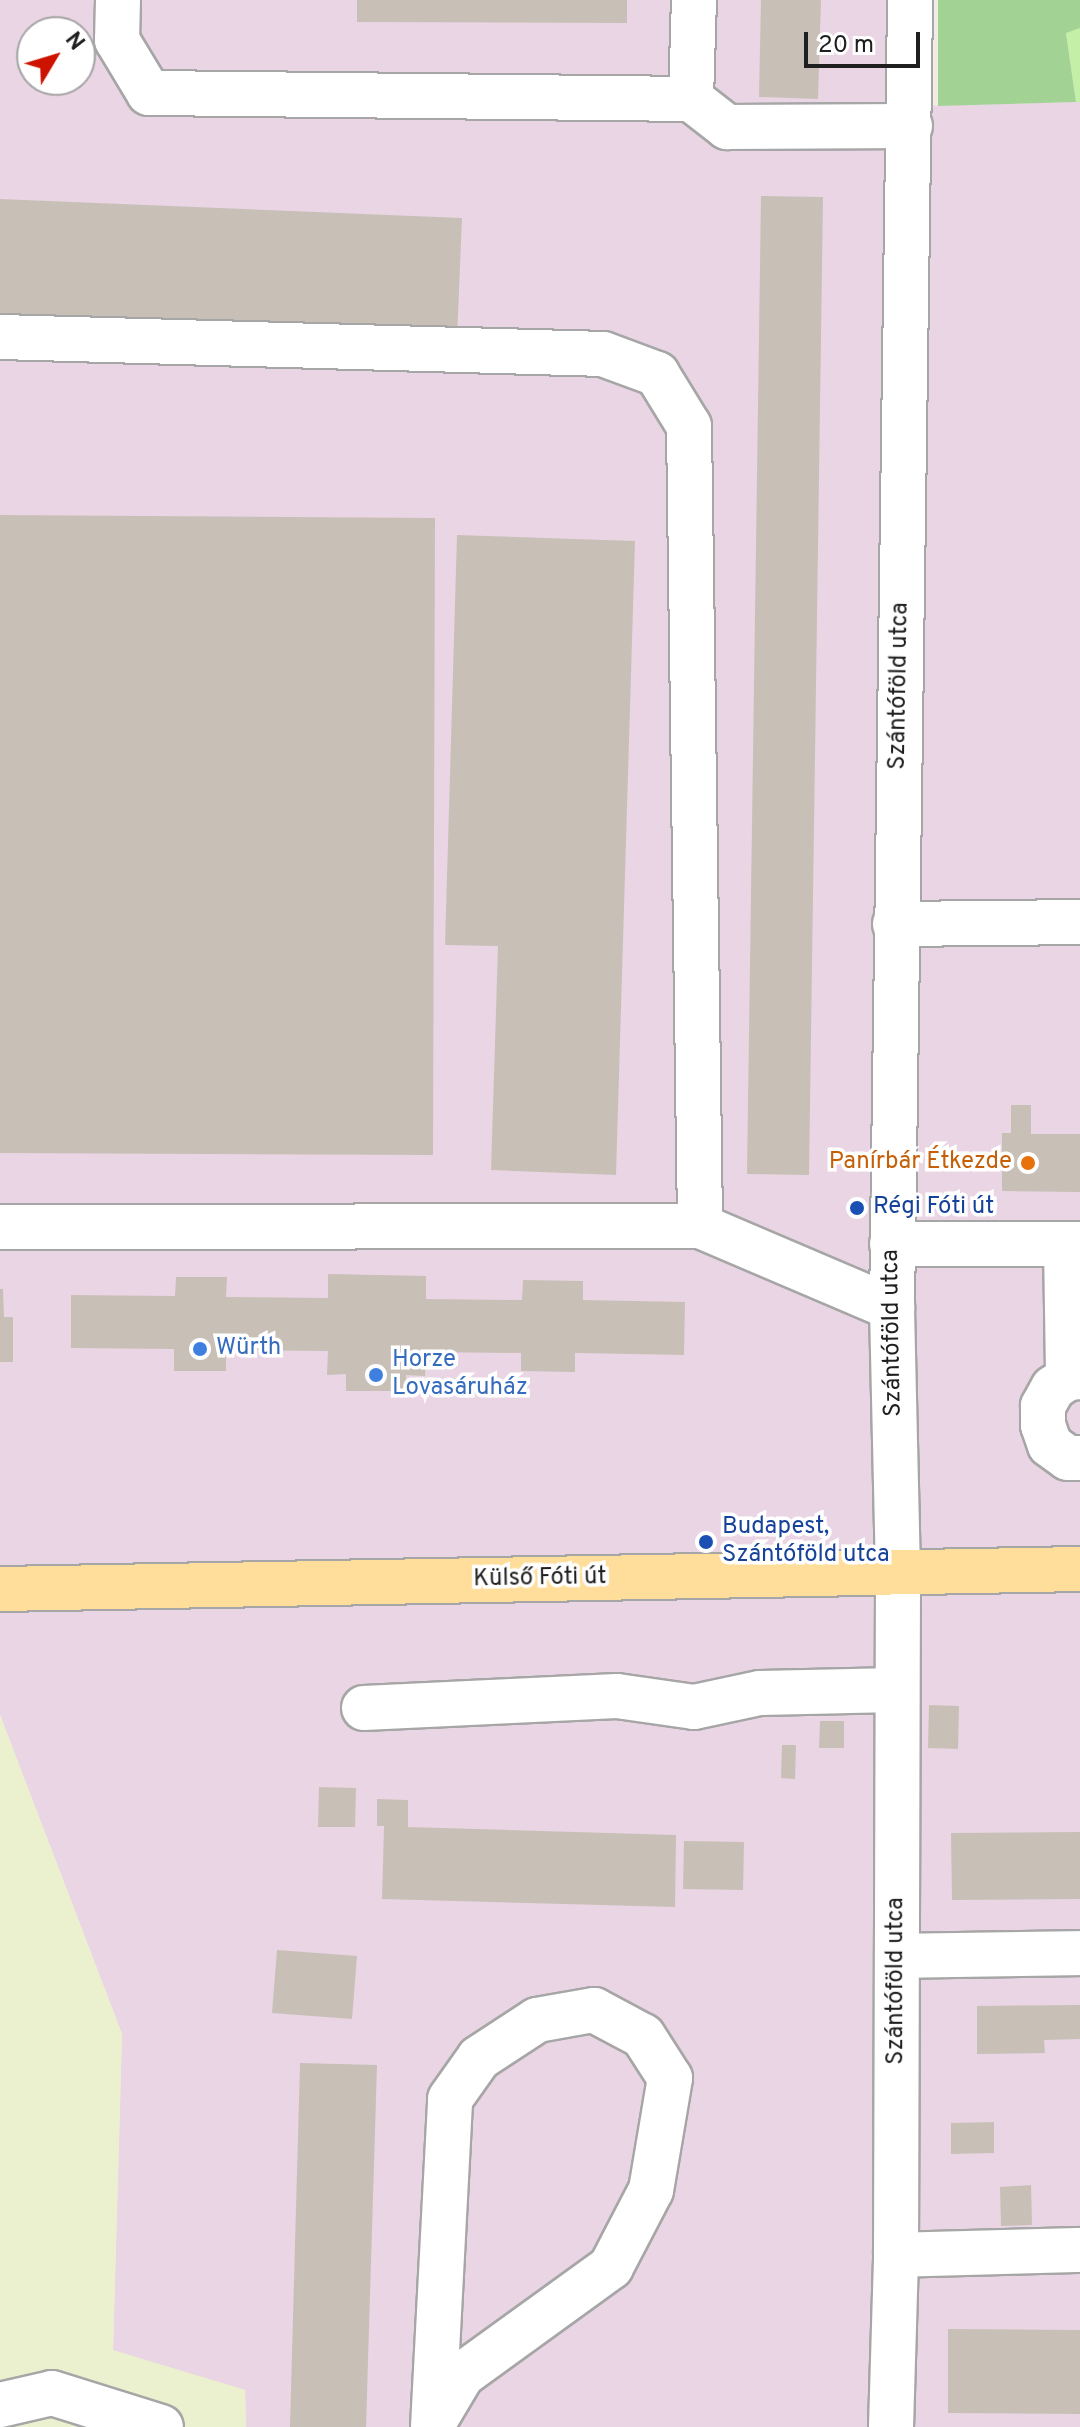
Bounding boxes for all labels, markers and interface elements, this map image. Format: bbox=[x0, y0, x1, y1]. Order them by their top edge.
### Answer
north arrow bbox=[16, 16, 96, 96]
scale bar bbox=[808, 16, 924, 66]
text: N bbox=[58, 28, 89, 57]
text: 20 m bbox=[818, 31, 874, 61]
street label: Szántóföld utca bbox=[884, 602, 916, 770]
place label: Panírbár Étkezde bbox=[829, 1149, 1012, 1177]
marker: Panírbár Étkezde bbox=[1019, 1154, 1037, 1172]
place label: Régi Fóti út bbox=[873, 1194, 994, 1222]
marker: Régi Fóti út bbox=[848, 1199, 866, 1217]
street label: Szántóföld utca bbox=[877, 1249, 909, 1417]
place label: Würth bbox=[216, 1335, 281, 1363]
marker: Würth bbox=[191, 1340, 209, 1358]
place label: Horze Lovasáruház bbox=[392, 1347, 528, 1403]
marker: Horze Lovasáruház bbox=[367, 1366, 385, 1384]
place label: Budapest, Szántóföld utca bbox=[722, 1514, 890, 1570]
marker: Budapest, Szántóföld utca bbox=[697, 1533, 715, 1551]
street label: Külső Fóti út bbox=[473, 1563, 607, 1595]
street label: Szántóföld utca bbox=[883, 1897, 911, 2065]

